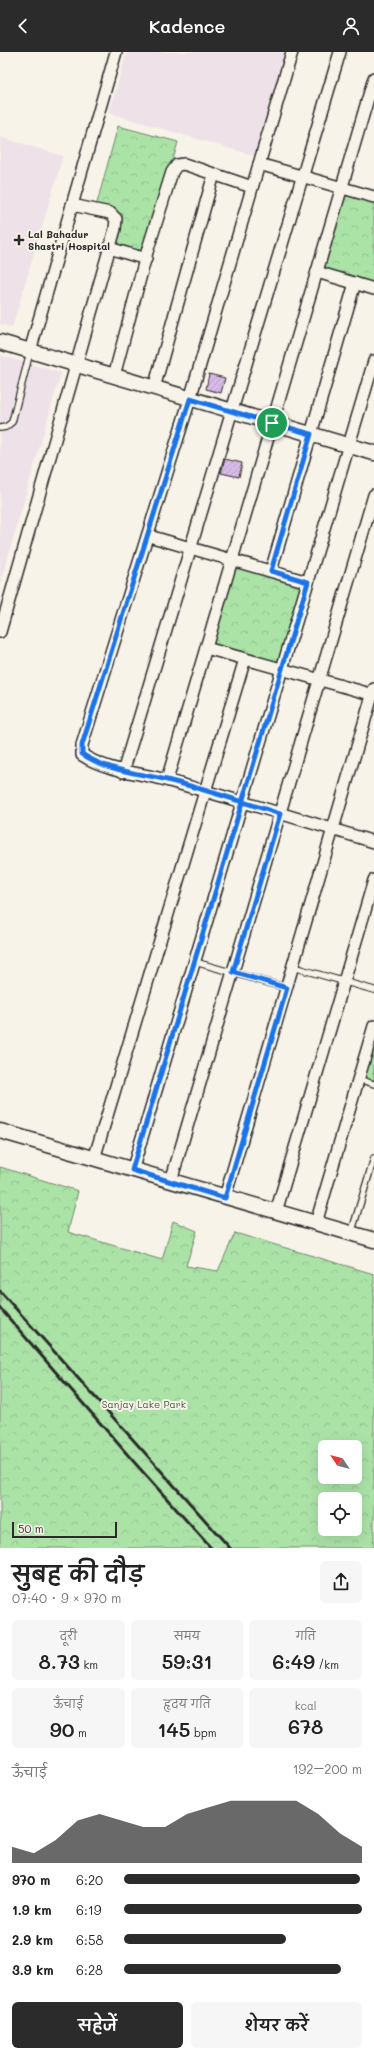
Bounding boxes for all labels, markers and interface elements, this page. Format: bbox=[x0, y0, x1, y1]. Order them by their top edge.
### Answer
text: Kadence bbox=[149, 14, 225, 38]
icon: back bbox=[12, 15, 34, 37]
icon: person bbox=[340, 15, 362, 37]
place label: Lal Bahadur Shastri Hospital bbox=[28, 227, 110, 253]
marker: Lal Bahadur Shastri Hospital bbox=[13, 234, 25, 246]
pin bbox=[255, 406, 289, 440]
icon: arrive bbox=[261, 412, 283, 434]
park label: Sanjay Lake Park bbox=[102, 1397, 186, 1411]
north arrow bbox=[318, 1440, 362, 1484]
map controls bbox=[318, 1440, 362, 1536]
button: locate bbox=[318, 1492, 362, 1536]
scale bar bbox=[12, 1520, 117, 1539]
text: 50 m bbox=[18, 1521, 44, 1536]
text: सुबह की दौड़ bbox=[12, 1559, 144, 1588]
button: share bbox=[320, 1561, 362, 1603]
text: 07:40 · 9 × 970 m bbox=[12, 1589, 121, 1606]
text: दूरी bbox=[60, 1628, 77, 1643]
text: समय bbox=[174, 1628, 200, 1643]
text: गति bbox=[296, 1628, 316, 1643]
text: 8.73 bbox=[39, 1648, 80, 1674]
text: 59:31 bbox=[162, 1648, 212, 1674]
text: 6:49 bbox=[272, 1648, 315, 1674]
text: km bbox=[80, 1657, 98, 1672]
text: /km bbox=[315, 1657, 339, 1672]
text: ऊँचाई bbox=[54, 1696, 83, 1711]
text: हृदय गति bbox=[163, 1696, 211, 1711]
text: kcal bbox=[295, 1698, 317, 1713]
text: 678 bbox=[288, 1713, 323, 1739]
text: 90 bbox=[50, 1716, 75, 1742]
text: 145 bbox=[157, 1716, 190, 1742]
text: m bbox=[75, 1725, 87, 1740]
text: bpm bbox=[190, 1725, 217, 1740]
text: 192–200 m bbox=[293, 1760, 362, 1777]
text: ऊँचाई bbox=[12, 1763, 47, 1780]
text: 970 m bbox=[12, 1871, 50, 1888]
text: 6:20 bbox=[76, 1871, 103, 1888]
text: 1.9 km bbox=[12, 1901, 52, 1918]
text: 6:19 bbox=[76, 1901, 101, 1918]
text: 2.9 km bbox=[12, 1931, 53, 1948]
text: 6:58 bbox=[76, 1931, 103, 1948]
text: 3.9 km bbox=[12, 1961, 54, 1978]
text: 6:28 bbox=[76, 1961, 103, 1978]
button: सहेजें bbox=[12, 2002, 183, 2048]
button: शेयर करें bbox=[191, 2002, 362, 2048]

